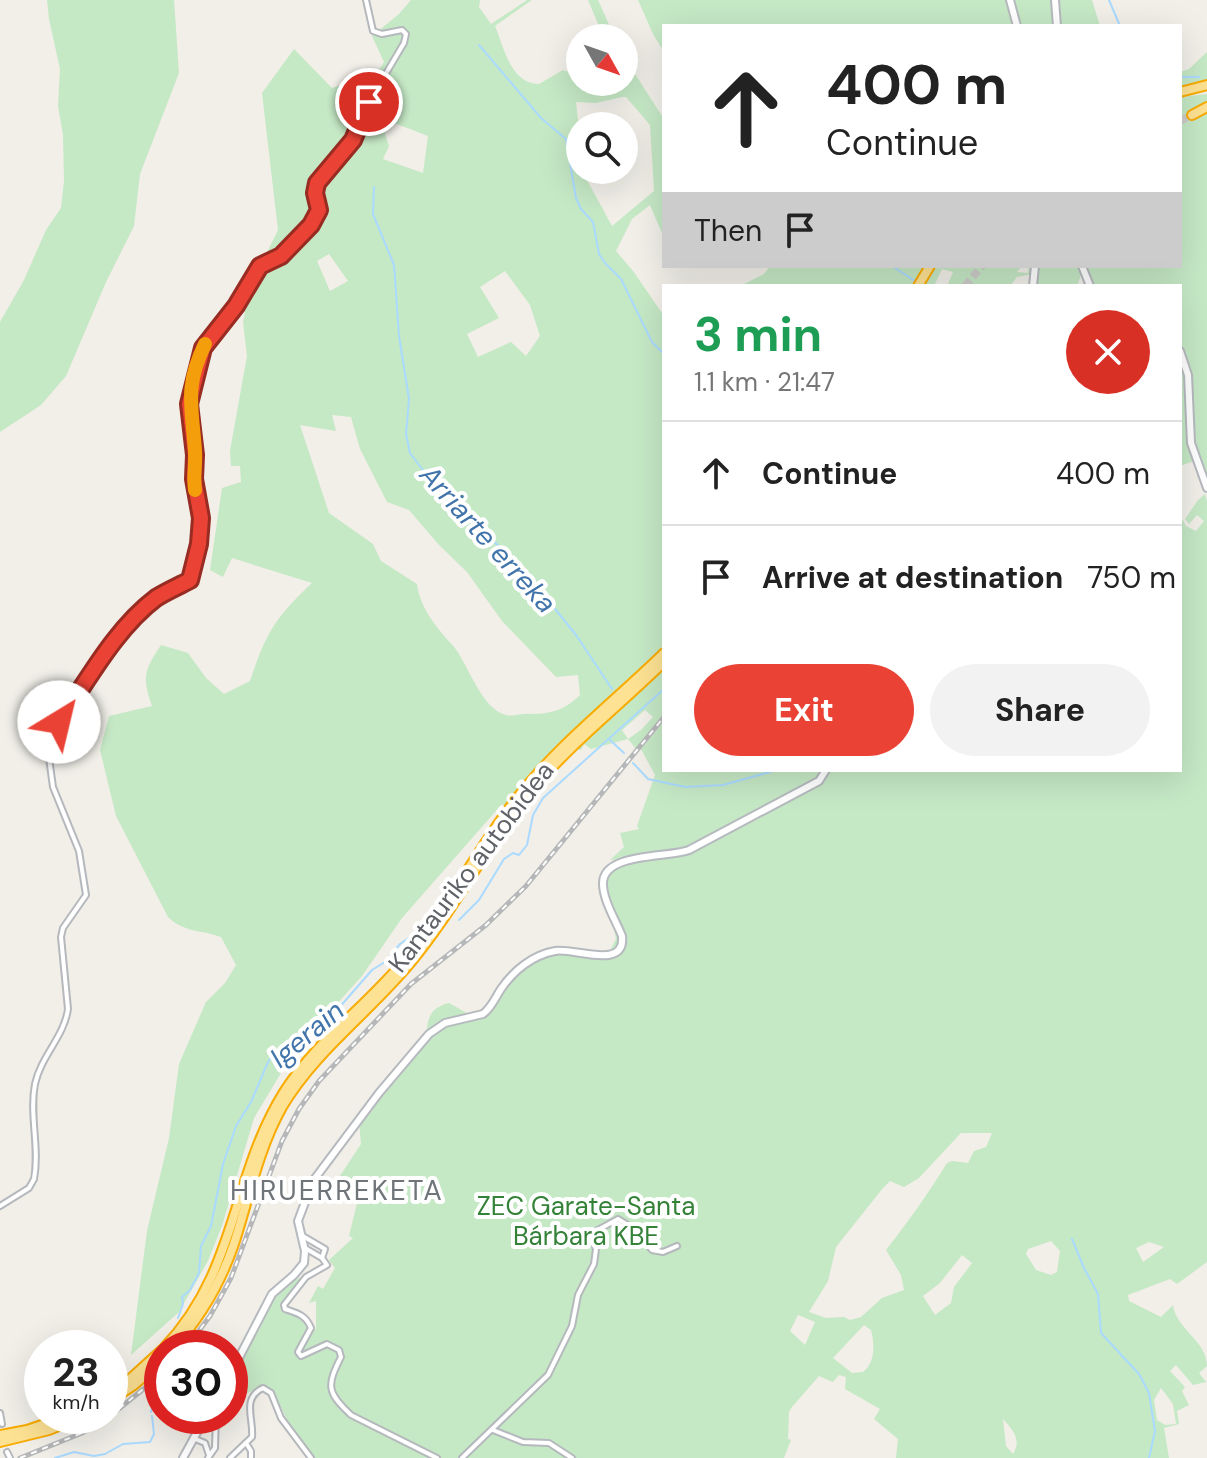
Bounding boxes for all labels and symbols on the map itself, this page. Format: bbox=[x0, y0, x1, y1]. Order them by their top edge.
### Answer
north arrow bbox=[566, 24, 638, 96]
pin bbox=[335, 68, 403, 136]
water label: Arriarte erreka bbox=[411, 456, 565, 621]
position arrow bbox=[17, 680, 101, 764]
street label: Kantauriko autobidea bbox=[381, 755, 561, 979]
water label: Igerain bbox=[262, 992, 352, 1076]
district label: HIRUERREKETA bbox=[230, 1172, 444, 1209]
park label: ZEC Garate-Santa Bárbara KBE bbox=[477, 1189, 695, 1253]
speed limit sign: 30 bbox=[144, 1330, 248, 1434]

